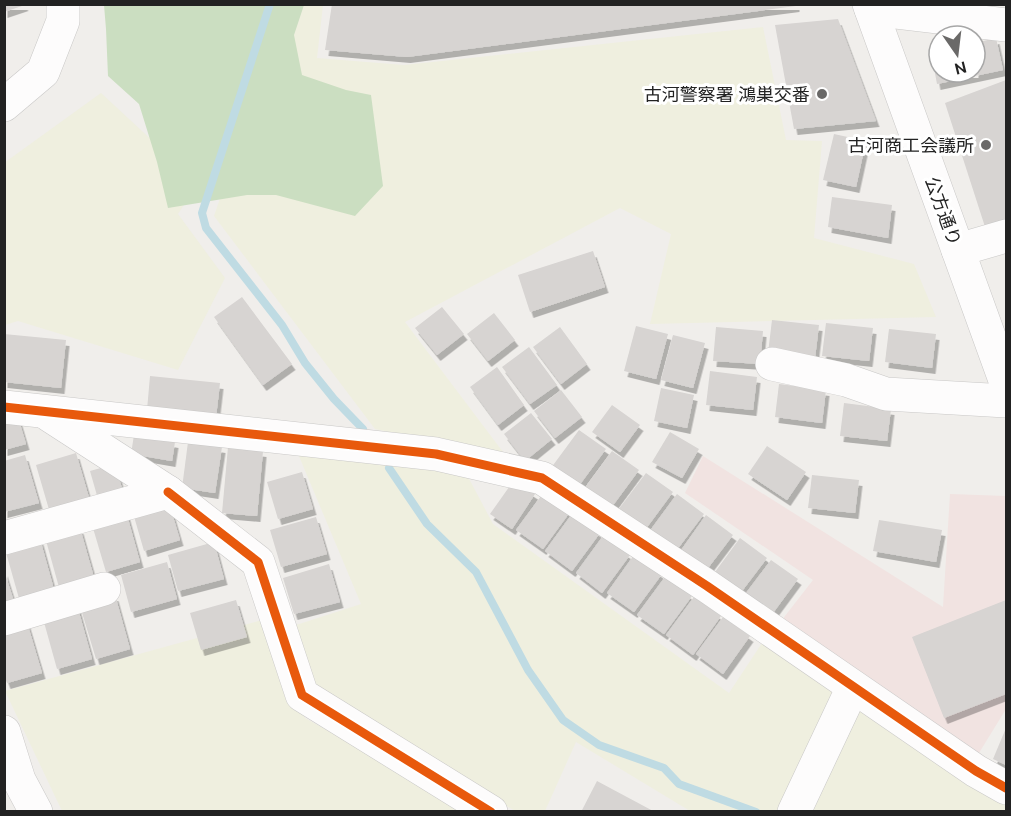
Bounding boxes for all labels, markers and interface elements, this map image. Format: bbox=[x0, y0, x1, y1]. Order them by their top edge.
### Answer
north arrow bbox=[927, 24, 987, 84]
text: N bbox=[953, 58, 969, 79]
place label: 古河警察署 鴻巣交番 bbox=[644, 84, 810, 104]
marker: 古河警察署 鴻巣交番 bbox=[815, 87, 829, 101]
place label: 古河商工会議所 bbox=[848, 135, 974, 155]
marker: 古河商工会議所 bbox=[979, 138, 993, 152]
street label: 公方通り bbox=[922, 174, 966, 248]

